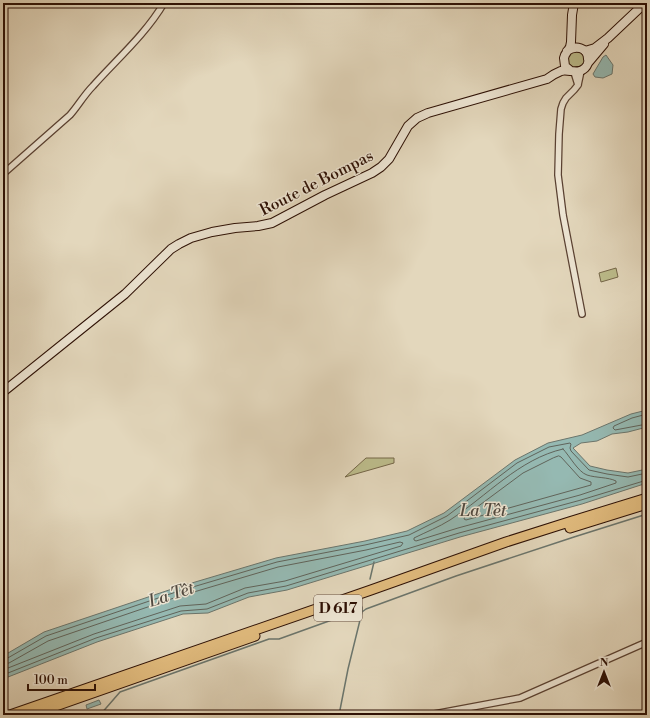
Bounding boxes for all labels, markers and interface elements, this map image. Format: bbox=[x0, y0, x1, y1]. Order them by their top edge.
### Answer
street label: Route de Bompas bbox=[256, 146, 377, 220]
water label: La Têt bbox=[459, 500, 507, 522]
water label: La Têt bbox=[145, 577, 197, 613]
road number: D 617 bbox=[314, 595, 362, 621]
north arrow bbox=[584, 652, 624, 692]
text: N bbox=[600, 656, 609, 670]
scale bar bbox=[28, 666, 95, 692]
text: 100 m bbox=[34, 673, 68, 688]

